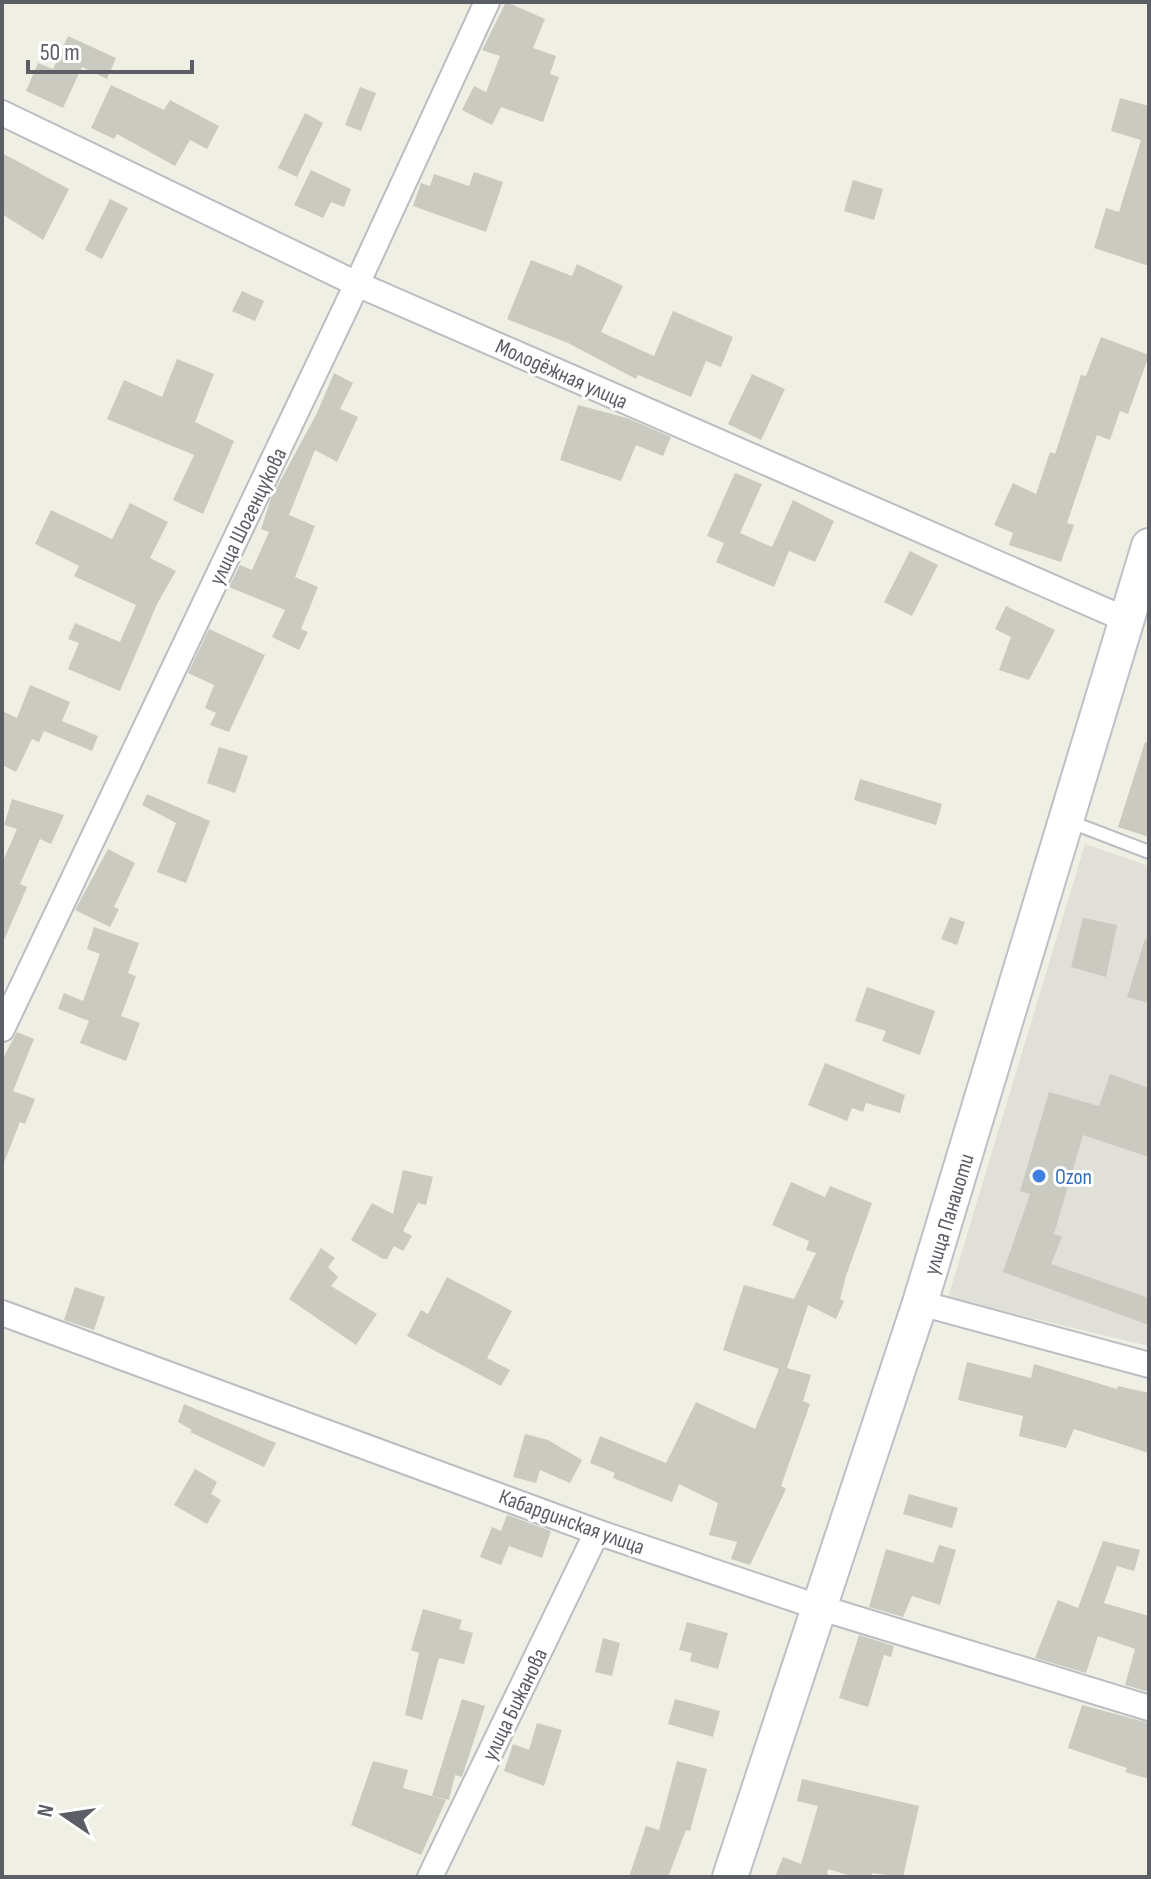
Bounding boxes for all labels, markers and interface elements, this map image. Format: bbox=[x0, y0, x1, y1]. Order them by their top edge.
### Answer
scale bar bbox=[28, 24, 192, 74]
text: 50 m bbox=[40, 38, 80, 67]
street label: Молодёжная улица bbox=[491, 333, 632, 416]
street label: улица Шогенцукова bbox=[204, 444, 293, 590]
street label: улица Панаиоти bbox=[918, 1151, 981, 1278]
place label: Ozon bbox=[1055, 1164, 1092, 1191]
marker: Ozon bbox=[1030, 1167, 1048, 1185]
street label: Кабардинская улица bbox=[495, 1484, 648, 1561]
street label: улица Бижанова bbox=[477, 1644, 554, 1765]
north arrow bbox=[24, 1775, 104, 1855]
text: N bbox=[31, 1802, 60, 1820]

